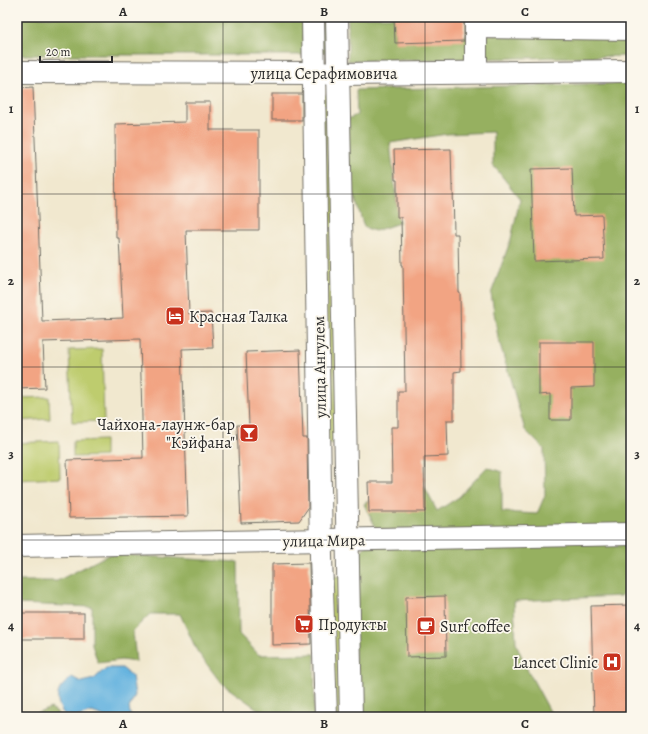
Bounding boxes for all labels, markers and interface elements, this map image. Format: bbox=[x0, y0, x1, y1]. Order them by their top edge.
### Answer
text: A bbox=[118, 3, 128, 20]
text: B bbox=[320, 3, 328, 20]
text: C bbox=[521, 3, 529, 20]
scale bar bbox=[40, 38, 112, 64]
text: 20 m bbox=[46, 44, 70, 60]
street label: улица Серафимовича bbox=[250, 63, 398, 85]
text: 1 bbox=[9, 100, 14, 117]
text: 1 bbox=[635, 100, 640, 117]
text: 2 bbox=[8, 272, 15, 289]
text: 2 bbox=[634, 272, 641, 289]
hotel icon: Красная Талка bbox=[164, 305, 186, 327]
place label: Красная Талка bbox=[189, 306, 288, 328]
street label: улица Ангулем bbox=[308, 315, 332, 419]
place label: Чайхона-лаунж-бар "Кэйфана" bbox=[97, 414, 235, 454]
bar icon: Чайхона-лаунж-бар "Кэйфана" bbox=[238, 422, 260, 444]
text: 3 bbox=[8, 445, 14, 462]
text: 3 bbox=[634, 445, 640, 462]
street label: улица Мира bbox=[282, 529, 366, 553]
supermarket icon: Продукты bbox=[293, 613, 315, 635]
place label: Продукты bbox=[318, 614, 387, 636]
cafe icon: Surf coffee bbox=[415, 615, 437, 637]
place label: Surf coffee bbox=[440, 616, 510, 638]
text: 4 bbox=[8, 617, 14, 634]
text: 4 bbox=[634, 617, 640, 634]
hospital icon: Lancet Clinic bbox=[601, 651, 623, 673]
place label: Lancet Clinic bbox=[513, 652, 598, 674]
text: A bbox=[118, 715, 128, 732]
text: B bbox=[320, 715, 328, 732]
text: C bbox=[521, 715, 529, 732]

